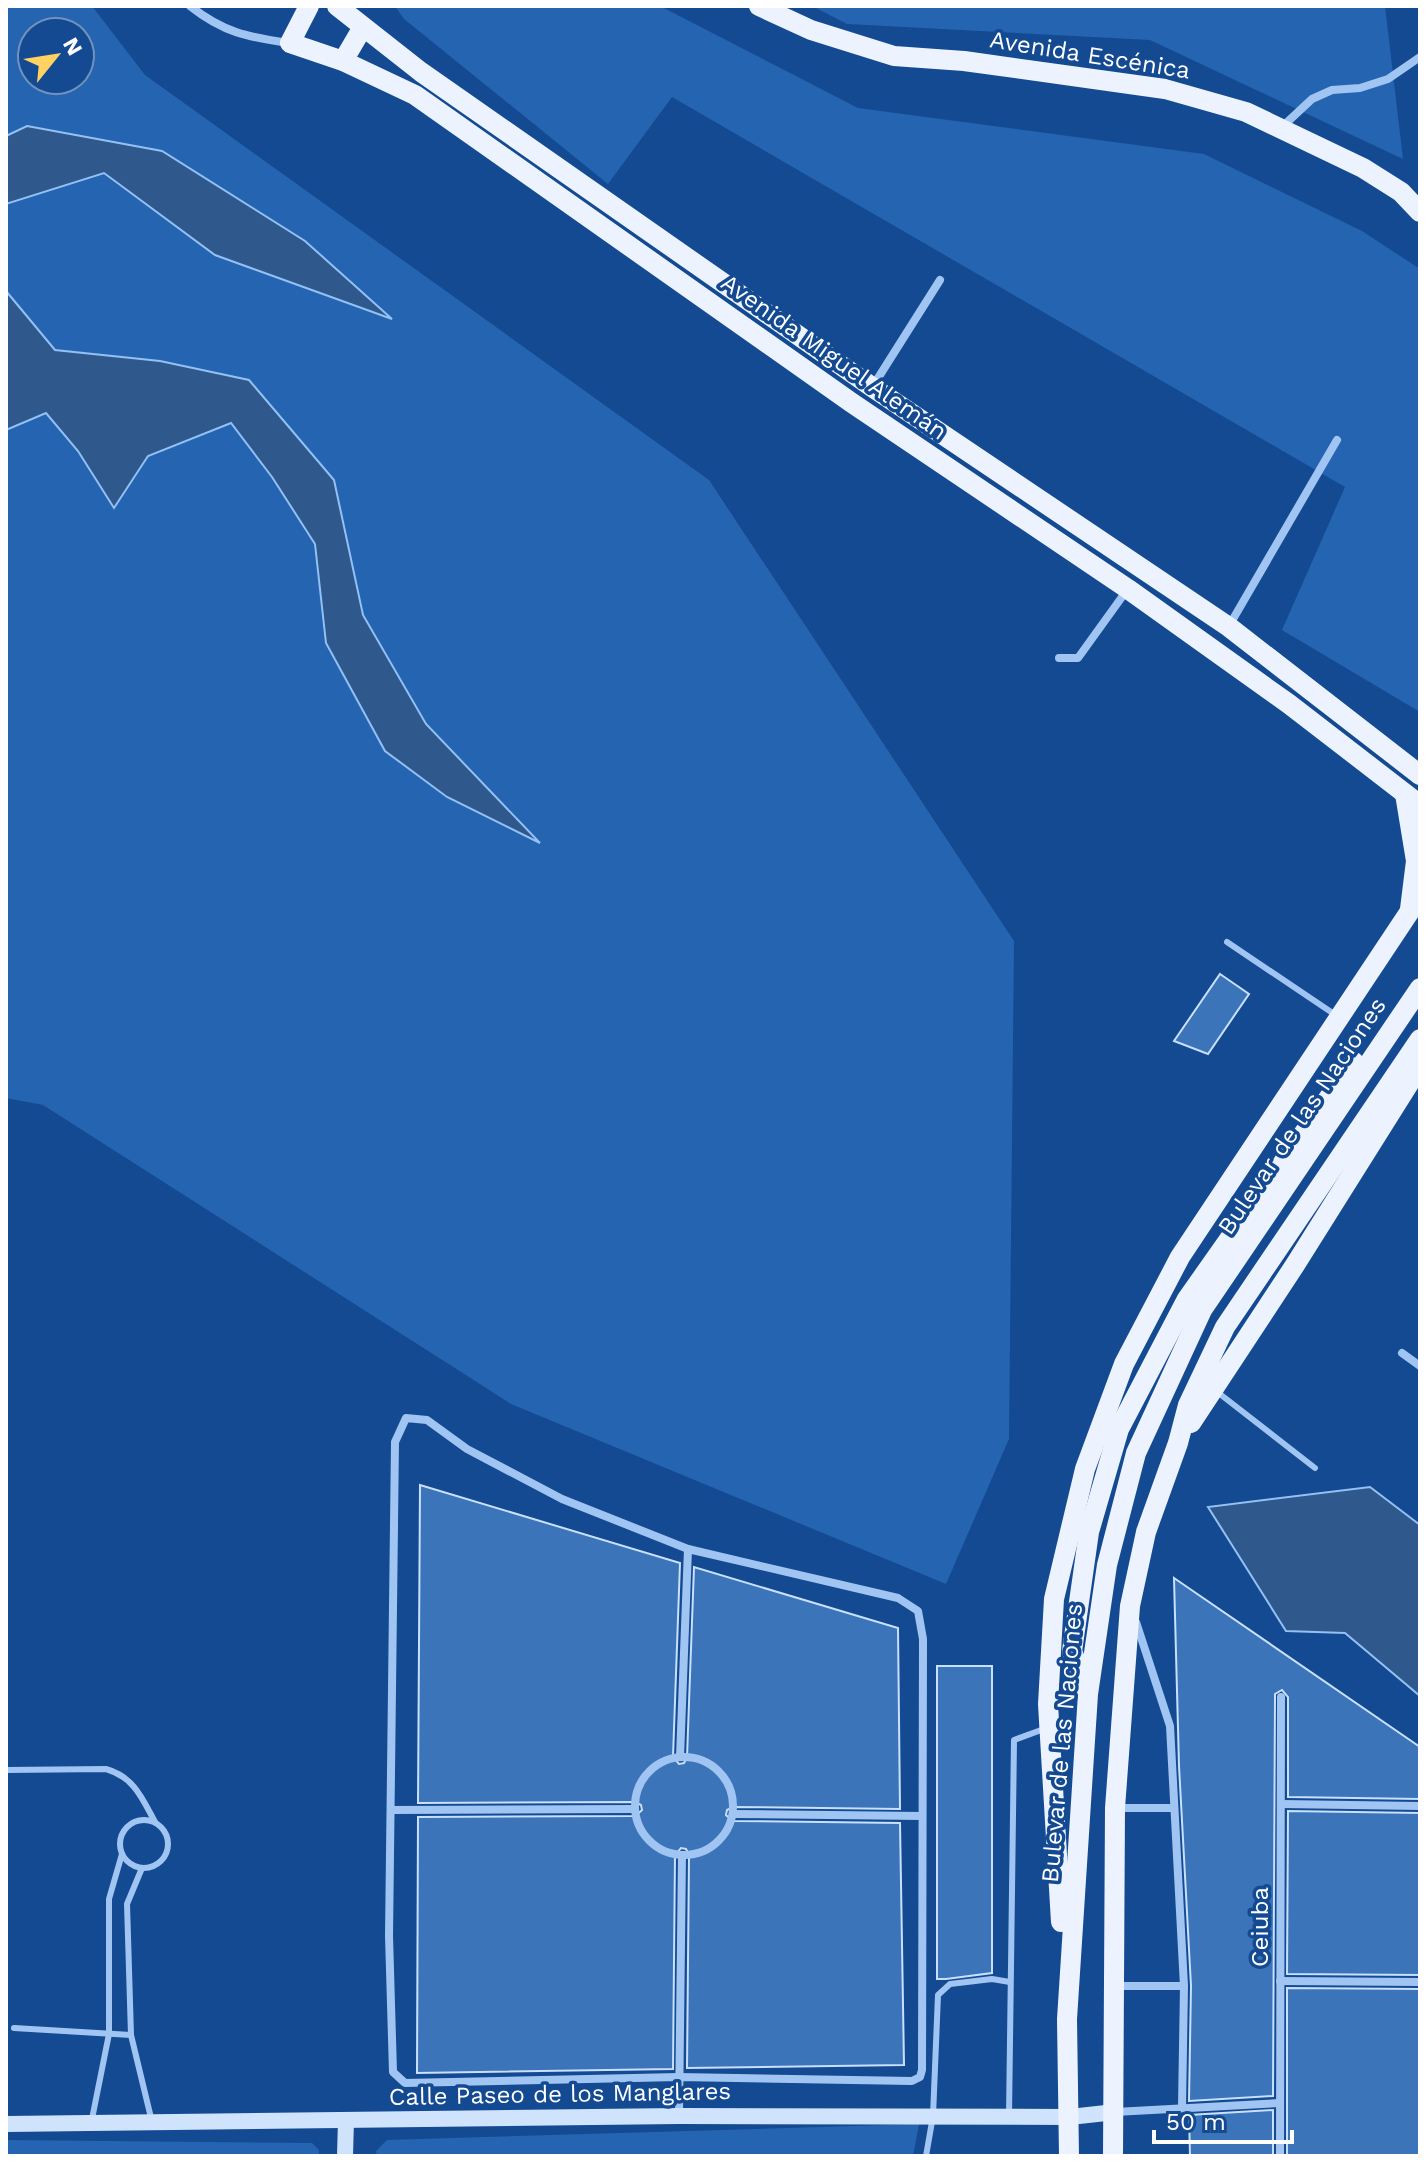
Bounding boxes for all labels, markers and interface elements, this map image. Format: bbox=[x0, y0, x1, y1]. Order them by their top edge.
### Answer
north arrow bbox=[16, 16, 96, 96]
street label: Avenida Escénica bbox=[988, 25, 1192, 85]
text: N bbox=[58, 33, 88, 60]
street label: Avenida Miguel Alemán bbox=[716, 268, 952, 446]
street label: Bulevar de las Naciones bbox=[1212, 992, 1392, 1240]
street label: Bulevar de las Naciones bbox=[1036, 1602, 1088, 1884]
street label: Ceiuba bbox=[1246, 1887, 1274, 1967]
street label: Calle Paseo de los Manglares bbox=[389, 2077, 731, 2111]
scale bar bbox=[1154, 2094, 1292, 2144]
text: 50 m bbox=[1166, 2108, 1226, 2136]

